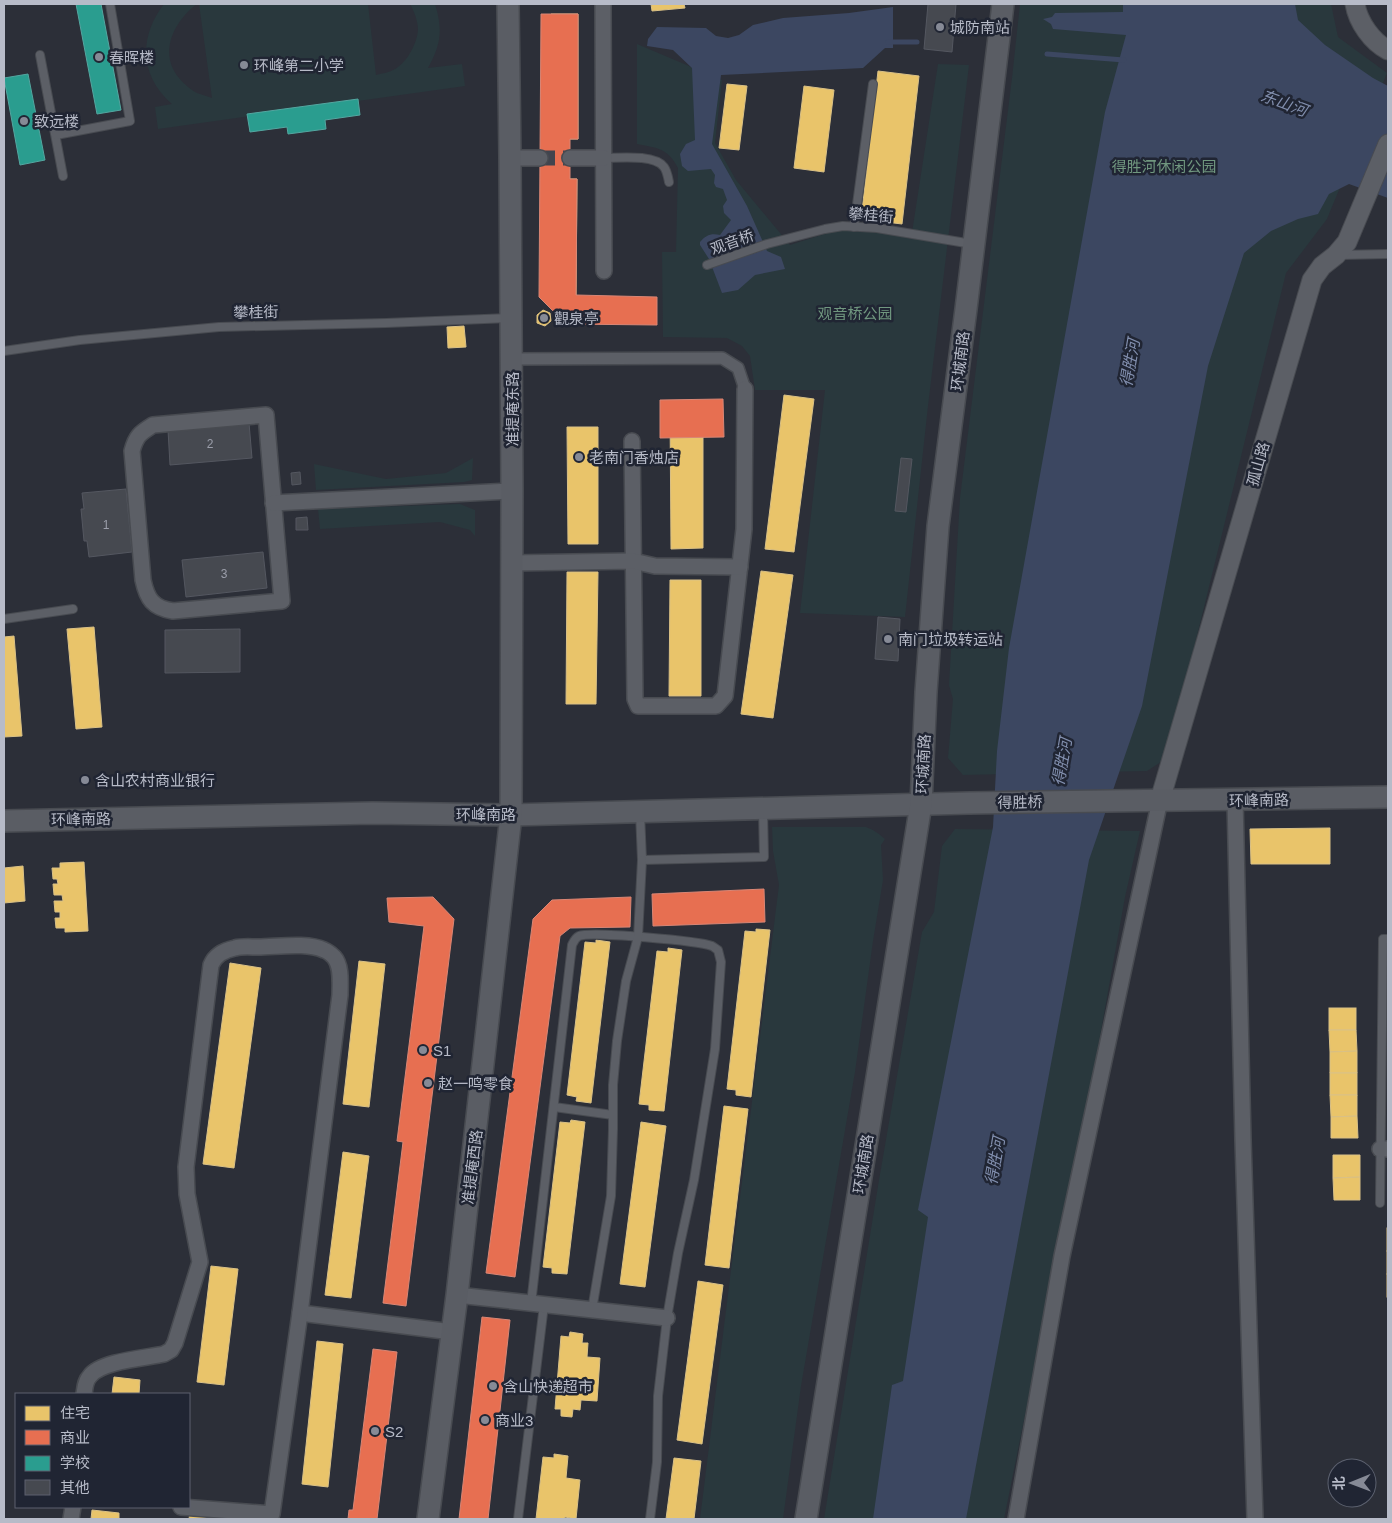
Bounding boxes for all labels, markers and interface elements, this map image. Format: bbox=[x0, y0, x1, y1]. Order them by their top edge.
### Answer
place label: 城防南站 bbox=[950, 19, 1010, 36]
marker: 城防南站 bbox=[934, 21, 946, 33]
place label: 春晖楼 bbox=[109, 49, 154, 66]
marker: 春晖楼 bbox=[93, 51, 105, 63]
place label: 环峰第二小学 bbox=[254, 57, 344, 74]
marker: 环峰第二小学 bbox=[238, 59, 250, 71]
water label: 东山河 bbox=[1259, 87, 1312, 120]
place label: 致远楼 bbox=[34, 113, 79, 130]
marker: 致远楼 bbox=[18, 115, 30, 127]
park label: 得胜河休闲公园 bbox=[1111, 158, 1217, 175]
street label: 攀桂街 bbox=[848, 205, 894, 225]
street label: 观音桥 bbox=[708, 226, 756, 258]
street label: 攀桂街 bbox=[233, 303, 279, 321]
park label: 观音桥公园 bbox=[817, 305, 893, 322]
place label: 觀泉亭 bbox=[554, 310, 599, 327]
marker: 觀泉亭 bbox=[538, 312, 550, 324]
street label: 环城南路 bbox=[948, 330, 972, 392]
water label: 得胜河 bbox=[1117, 335, 1143, 388]
street label: 准提庵东路 bbox=[504, 371, 521, 447]
house number: 2 bbox=[207, 437, 214, 451]
street label: 孤山路 bbox=[1244, 440, 1272, 488]
place label: 老南门香烛店 bbox=[589, 449, 679, 466]
marker: 老南门香烛店 bbox=[573, 451, 585, 463]
house number: 1 bbox=[103, 518, 110, 532]
house number: 3 bbox=[221, 567, 228, 581]
place label: 南门垃圾转运站 bbox=[898, 631, 1003, 648]
marker: 南门垃圾转运站 bbox=[882, 633, 894, 645]
street label: 环城南路 bbox=[913, 734, 933, 794]
water label: 得胜河 bbox=[1049, 734, 1075, 787]
place label: 含山农村商业银行 bbox=[95, 772, 215, 789]
marker: 含山农村商业银行 bbox=[79, 774, 91, 786]
street label: 环峰南路 bbox=[1229, 791, 1289, 809]
street label: 得胜桥 bbox=[997, 793, 1043, 811]
street label: 环峰南路 bbox=[456, 806, 516, 823]
street label: 环峰南路 bbox=[51, 810, 111, 828]
place label: S1 bbox=[433, 1042, 451, 1059]
marker: S1 bbox=[417, 1044, 429, 1056]
place label: 赵一鸣零食 bbox=[438, 1075, 513, 1092]
marker: 赵一鸣零食 bbox=[422, 1077, 434, 1089]
street label: 准提庵西路 bbox=[459, 1129, 485, 1205]
street label: 环城南路 bbox=[850, 1133, 876, 1195]
water label: 得胜河 bbox=[982, 1133, 1008, 1186]
place label: 含山快递超市 bbox=[503, 1378, 593, 1395]
marker: 含山快递超市 bbox=[487, 1380, 499, 1392]
legend bbox=[15, 1393, 190, 1508]
text: 住宅 bbox=[60, 1404, 90, 1421]
place label: 商业3 bbox=[495, 1412, 533, 1429]
marker: 商业3 bbox=[479, 1414, 491, 1426]
place label: S2 bbox=[385, 1423, 403, 1440]
marker: S2 bbox=[369, 1425, 381, 1437]
text: 商业 bbox=[60, 1429, 90, 1446]
text: 学校 bbox=[60, 1454, 90, 1471]
north arrow bbox=[1327, 1458, 1377, 1508]
text: 北 bbox=[1331, 1476, 1347, 1490]
text: 其他 bbox=[60, 1479, 90, 1496]

